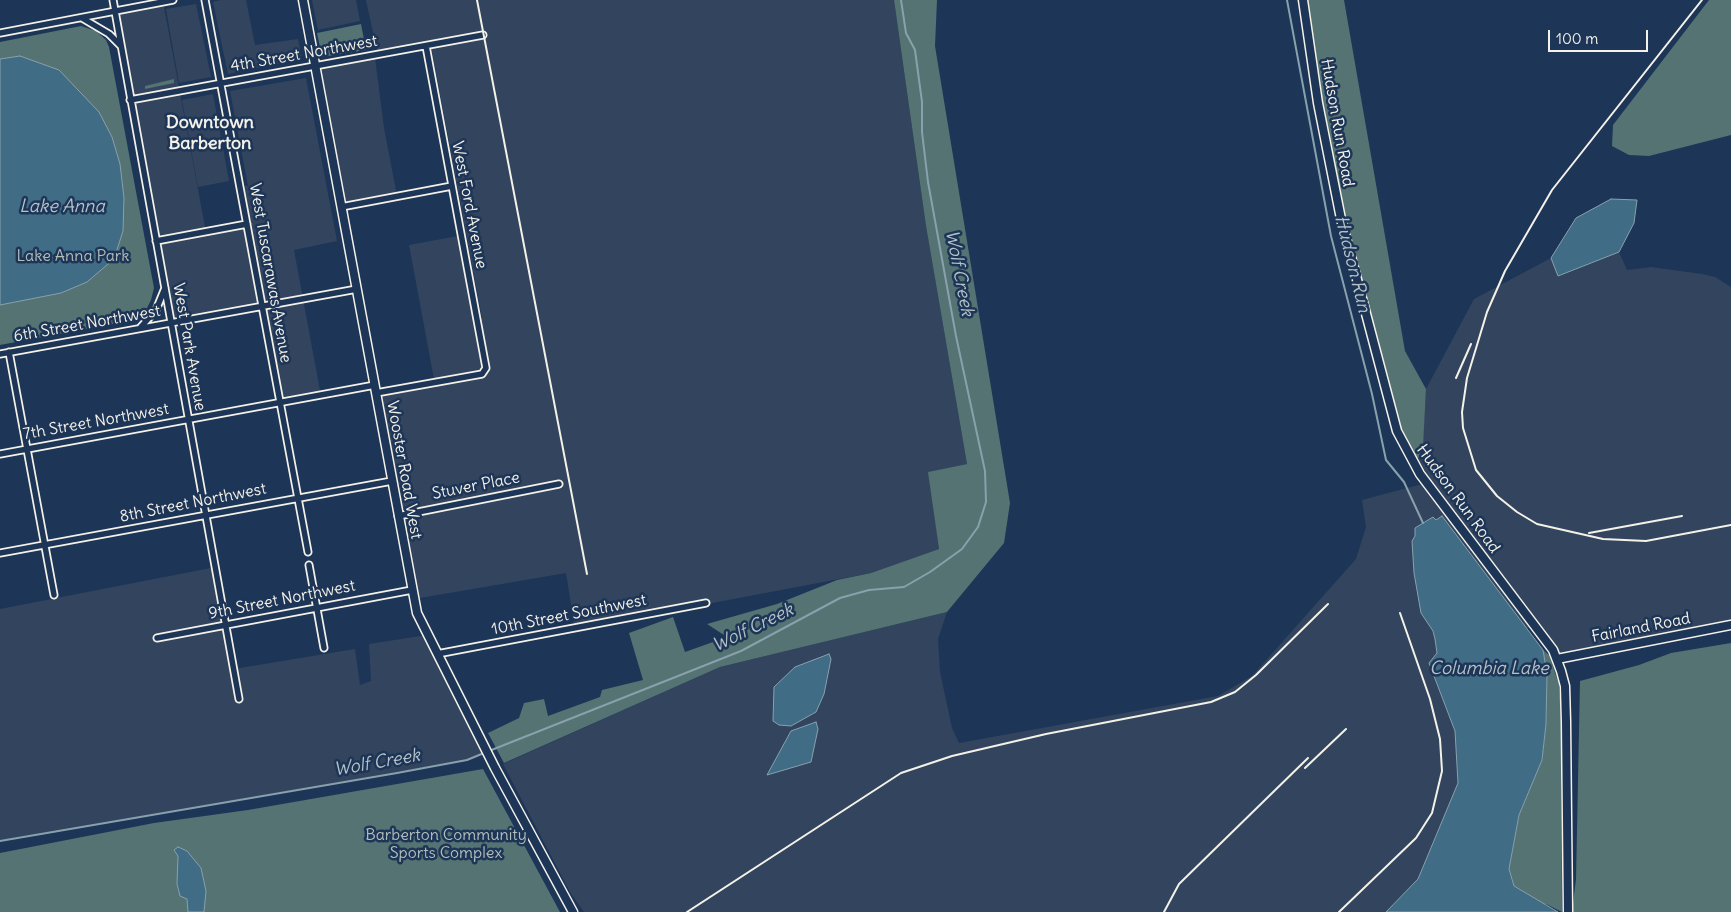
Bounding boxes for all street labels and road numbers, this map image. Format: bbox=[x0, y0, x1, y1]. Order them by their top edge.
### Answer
street label: 4th Street Northwest bbox=[229, 32, 379, 76]
street label: Hudson Run Road bbox=[1316, 58, 1358, 188]
street label: West Ford Avenue bbox=[447, 140, 491, 270]
street label: West Tuscarawas Avenue bbox=[245, 182, 295, 364]
street label: West Park Avenue bbox=[168, 282, 210, 412]
street label: 6th Street Northwest bbox=[12, 302, 162, 346]
street label: Wooster Road West bbox=[382, 399, 426, 541]
street label: 7th Street Northwest bbox=[22, 400, 170, 444]
street label: Hudson Run Road bbox=[1412, 441, 1504, 557]
street label: Stuver Place bbox=[431, 468, 521, 504]
street label: 8th Street Northwest bbox=[118, 479, 268, 527]
street label: 9th Street Northwest bbox=[207, 576, 357, 624]
street label: 10th Street Southwest bbox=[490, 591, 648, 639]
street label: Fairland Road bbox=[1590, 609, 1692, 647]

